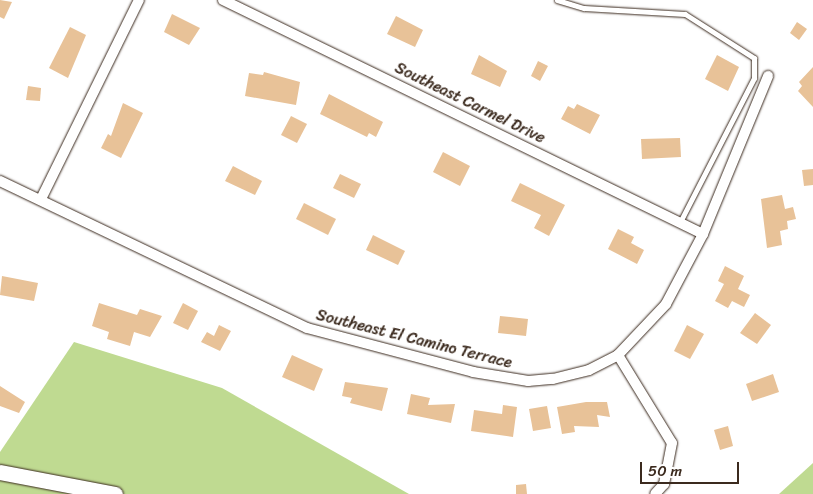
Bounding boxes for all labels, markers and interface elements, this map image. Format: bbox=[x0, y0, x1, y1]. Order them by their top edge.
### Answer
street label: Southeast Carmel Drive bbox=[391, 58, 549, 148]
street label: Southeast El Camino Terrace bbox=[314, 305, 514, 373]
scale bar bbox=[643, 452, 742, 484]
text: 50 m bbox=[648, 458, 682, 484]

